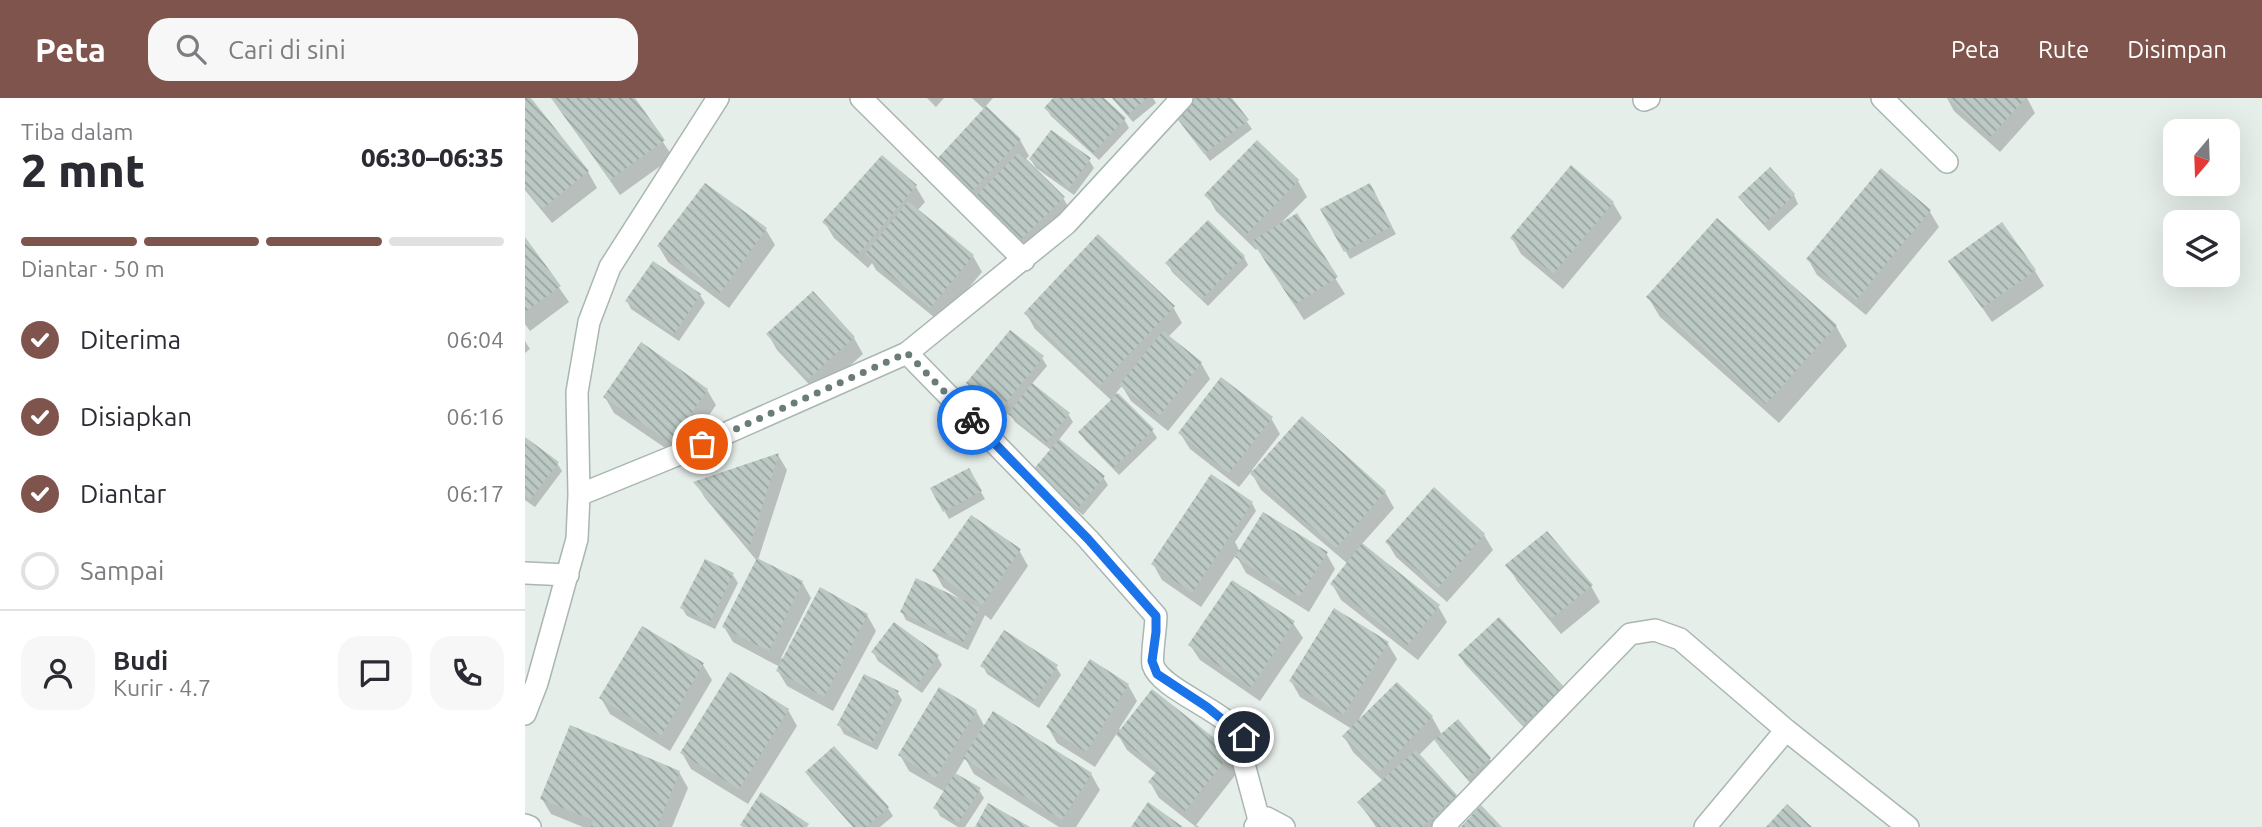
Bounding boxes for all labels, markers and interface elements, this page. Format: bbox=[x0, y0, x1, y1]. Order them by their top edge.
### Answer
search box bbox=[148, 18, 638, 81]
icon: search bbox=[172, 30, 210, 68]
text: Peta bbox=[35, 31, 106, 68]
text: Cari di sini bbox=[228, 35, 346, 64]
text: Peta bbox=[1951, 36, 2000, 63]
text: Rute bbox=[2038, 36, 2089, 63]
text: Disimpan bbox=[2127, 36, 2227, 63]
text: Tiba dalam bbox=[21, 119, 133, 144]
north arrow bbox=[2163, 119, 2240, 196]
map controls bbox=[2163, 119, 2240, 287]
text: 06:30–06:35 bbox=[361, 143, 504, 172]
text: 2 mnt bbox=[21, 144, 145, 196]
button: layers bbox=[2163, 210, 2240, 287]
text: Diantar · 50 m bbox=[21, 256, 165, 281]
icon: check bbox=[21, 321, 59, 359]
text: Diterima bbox=[80, 325, 181, 354]
text: 06:04 bbox=[446, 327, 504, 352]
courier bbox=[937, 385, 1007, 455]
icon: check bbox=[21, 398, 59, 436]
icon: bike bbox=[953, 401, 991, 439]
text: Disiapkan bbox=[80, 402, 192, 431]
text: 06:16 bbox=[446, 404, 504, 429]
pin bbox=[672, 414, 732, 474]
icon: bag bbox=[683, 425, 721, 463]
icon: check bbox=[21, 475, 59, 513]
text: Diantar bbox=[80, 479, 166, 508]
text: 06:17 bbox=[446, 481, 504, 506]
text: Sampai bbox=[80, 556, 164, 585]
button: person bbox=[21, 636, 95, 710]
button: chat bbox=[338, 636, 412, 710]
button: phone bbox=[430, 636, 504, 710]
text: Budi bbox=[113, 646, 168, 675]
text: Kurir · 4.7 bbox=[113, 675, 211, 700]
pin bbox=[1214, 707, 1274, 767]
icon: home bbox=[1225, 718, 1263, 756]

